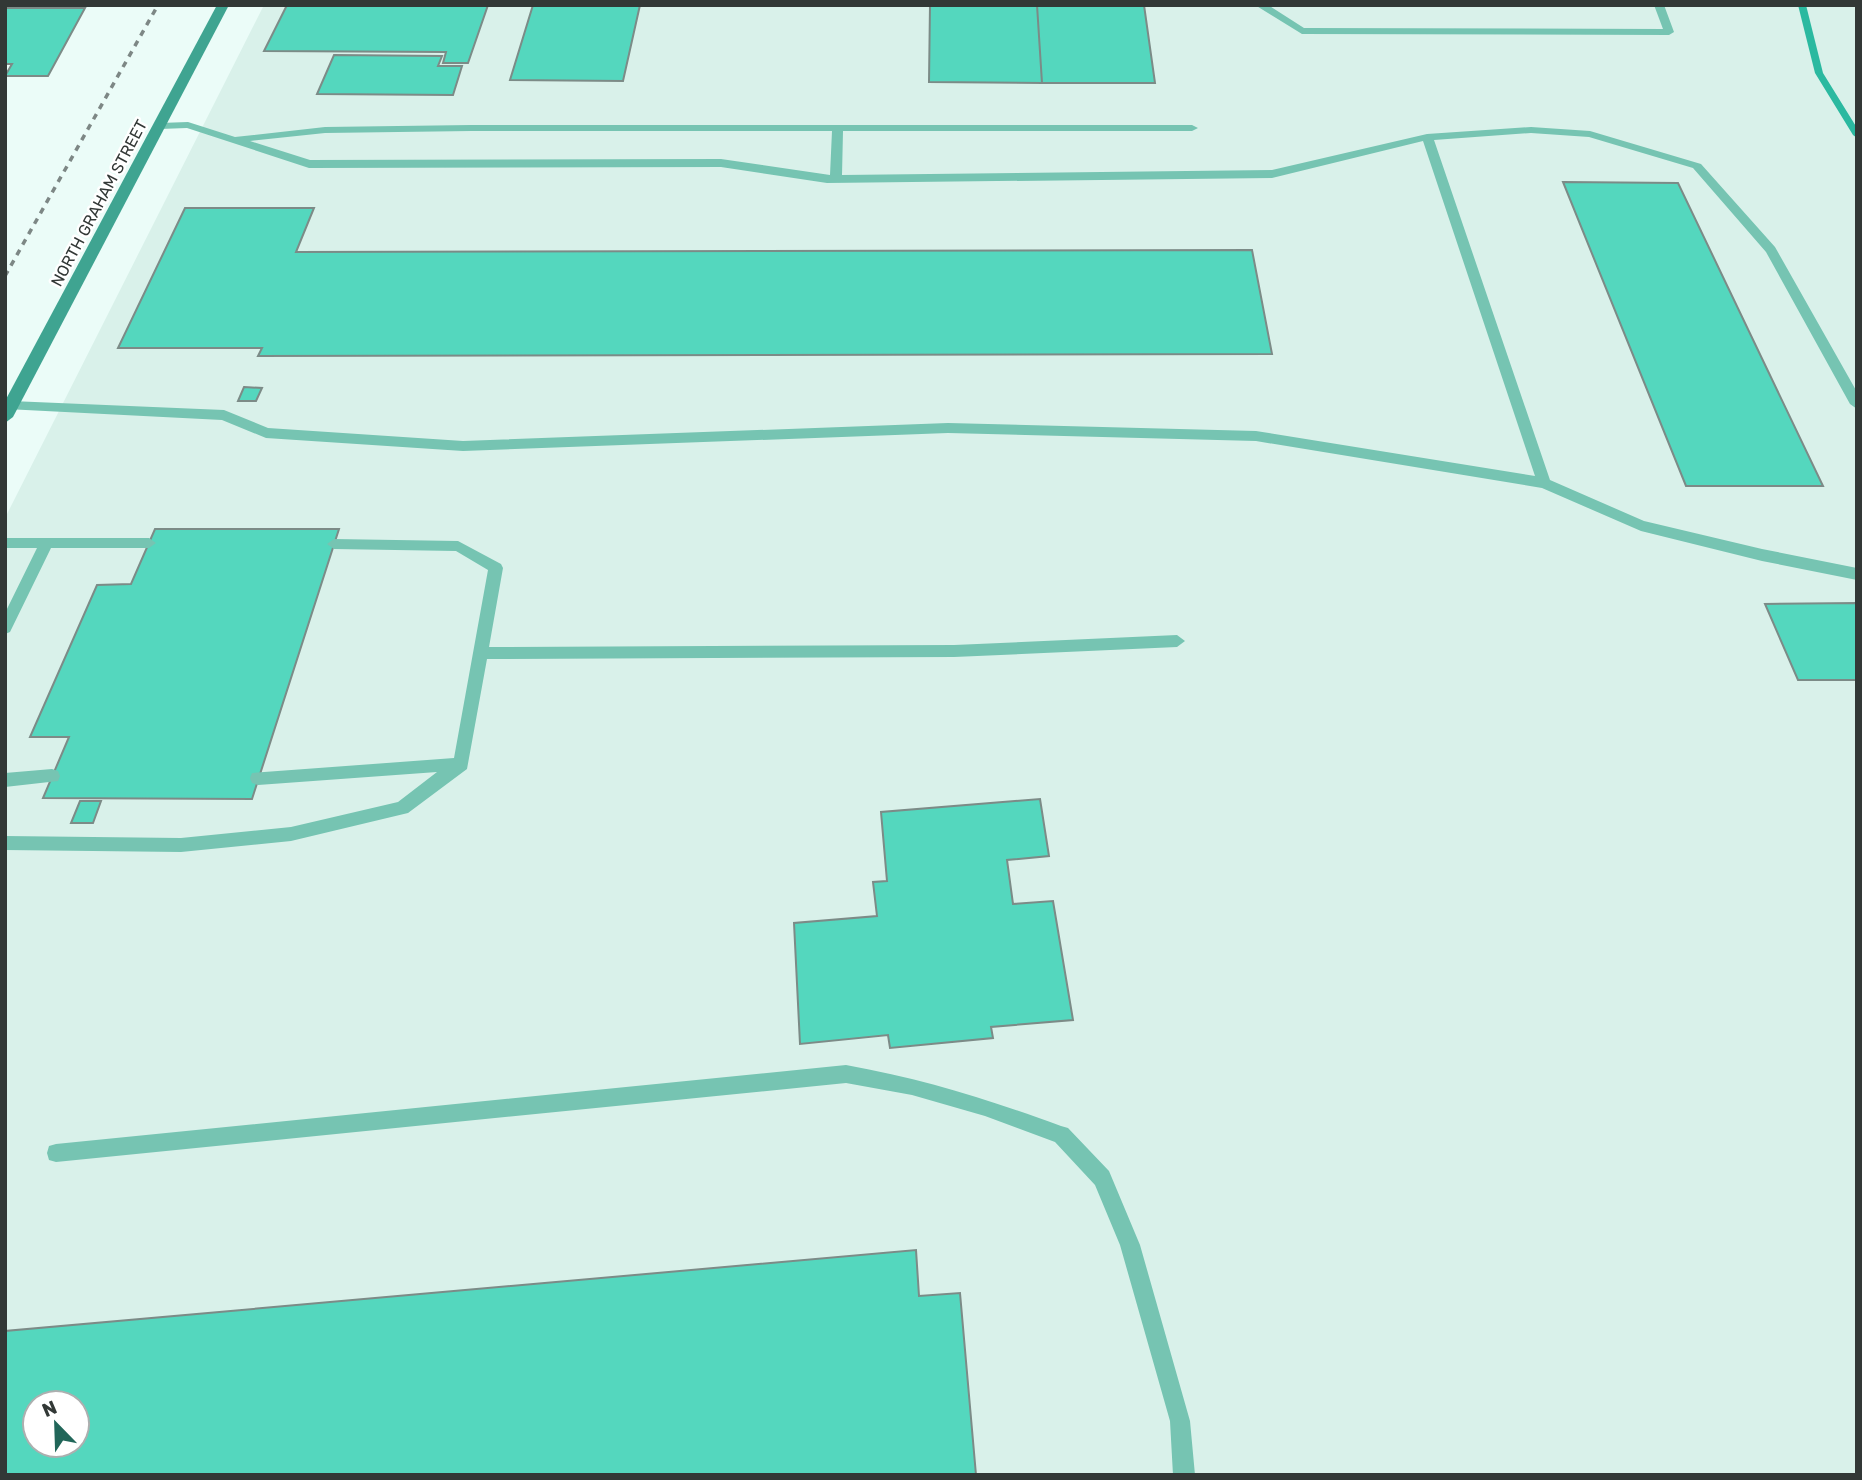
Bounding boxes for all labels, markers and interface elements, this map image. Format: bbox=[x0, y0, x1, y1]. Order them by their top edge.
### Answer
street label: NORTH GRAHAM STREET bbox=[47, 116, 151, 290]
north arrow bbox=[21, 1389, 91, 1459]
text: N bbox=[39, 1396, 60, 1422]

